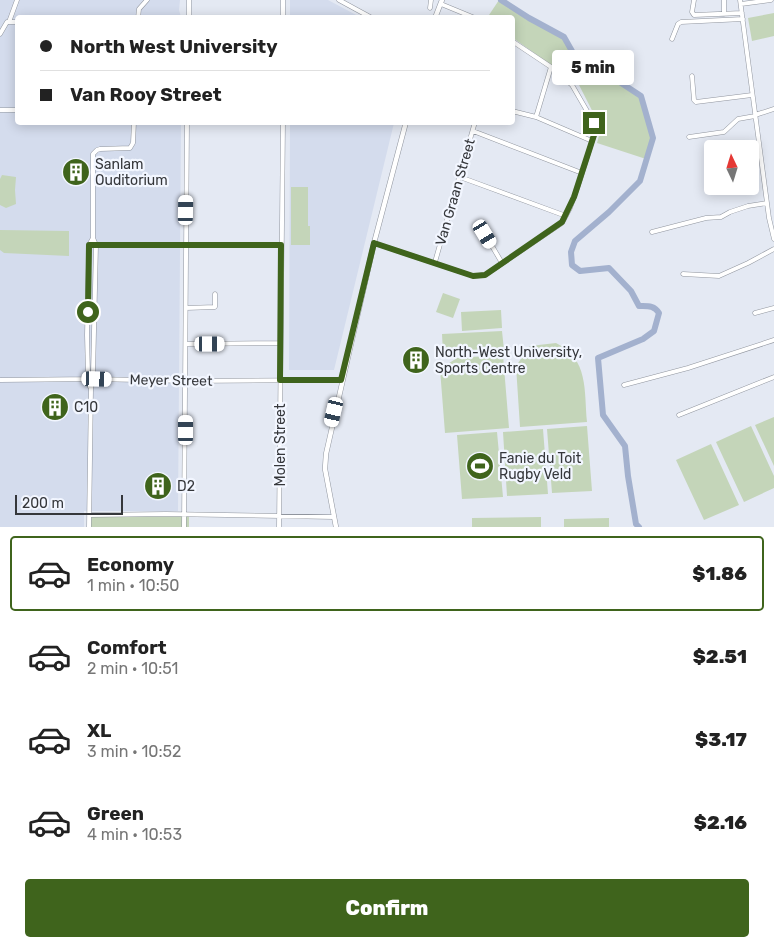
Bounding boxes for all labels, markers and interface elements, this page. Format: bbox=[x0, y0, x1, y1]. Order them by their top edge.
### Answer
text: North West University bbox=[70, 35, 278, 58]
callout: 5 min bbox=[553, 51, 635, 86]
text: 5 min bbox=[571, 58, 615, 77]
text: Van Rooy Street bbox=[70, 83, 222, 106]
route end bbox=[583, 112, 605, 134]
street label: Van Graan Street bbox=[432, 136, 479, 248]
north arrow bbox=[704, 140, 759, 195]
map controls bbox=[704, 140, 759, 195]
place label: Sanlam Ouditorium bbox=[95, 156, 168, 189]
building icon: Sanlam Ouditorium bbox=[61, 157, 91, 187]
car bbox=[178, 195, 193, 225]
car bbox=[470, 217, 499, 251]
route start bbox=[77, 301, 99, 323]
car bbox=[195, 337, 225, 352]
place label: North-West University, Sports Centre bbox=[435, 344, 582, 377]
building icon: North-West University, Sports Centre bbox=[401, 345, 431, 375]
car bbox=[81, 371, 112, 387]
street label: Meyer Street bbox=[129, 371, 213, 390]
building icon: C10 bbox=[40, 392, 70, 422]
car bbox=[323, 396, 344, 428]
place label: C10 bbox=[74, 399, 98, 416]
street label: Molen Street bbox=[272, 403, 289, 486]
car bbox=[178, 415, 193, 445]
place label: Fanie du Toit Rugby Veld bbox=[499, 450, 582, 483]
sports icon: Fanie du Toit Rugby Veld bbox=[465, 451, 495, 481]
building icon: D2 bbox=[143, 471, 173, 501]
place label: D2 bbox=[177, 478, 195, 495]
scale bar bbox=[15, 492, 122, 515]
text: 200 m bbox=[22, 495, 64, 512]
icon: car bbox=[27, 551, 72, 596]
text: Economy bbox=[87, 553, 174, 576]
text: $1.86 bbox=[692, 562, 747, 585]
text: 1 min · 10:50 bbox=[87, 576, 179, 595]
icon: car bbox=[27, 634, 72, 679]
text: Comfort bbox=[87, 636, 167, 659]
text: $2.51 bbox=[693, 645, 747, 668]
text: 2 min · 10:51 bbox=[87, 659, 178, 678]
icon: car bbox=[27, 717, 72, 762]
text: XL bbox=[87, 719, 111, 742]
text: $3.17 bbox=[695, 728, 747, 751]
text: 3 min · 10:52 bbox=[87, 742, 181, 761]
icon: car bbox=[27, 800, 72, 845]
text: Green bbox=[87, 802, 144, 825]
text: $2.16 bbox=[694, 811, 747, 834]
text: 4 min · 10:53 bbox=[87, 825, 182, 844]
button: Confirm bbox=[25, 879, 749, 937]

